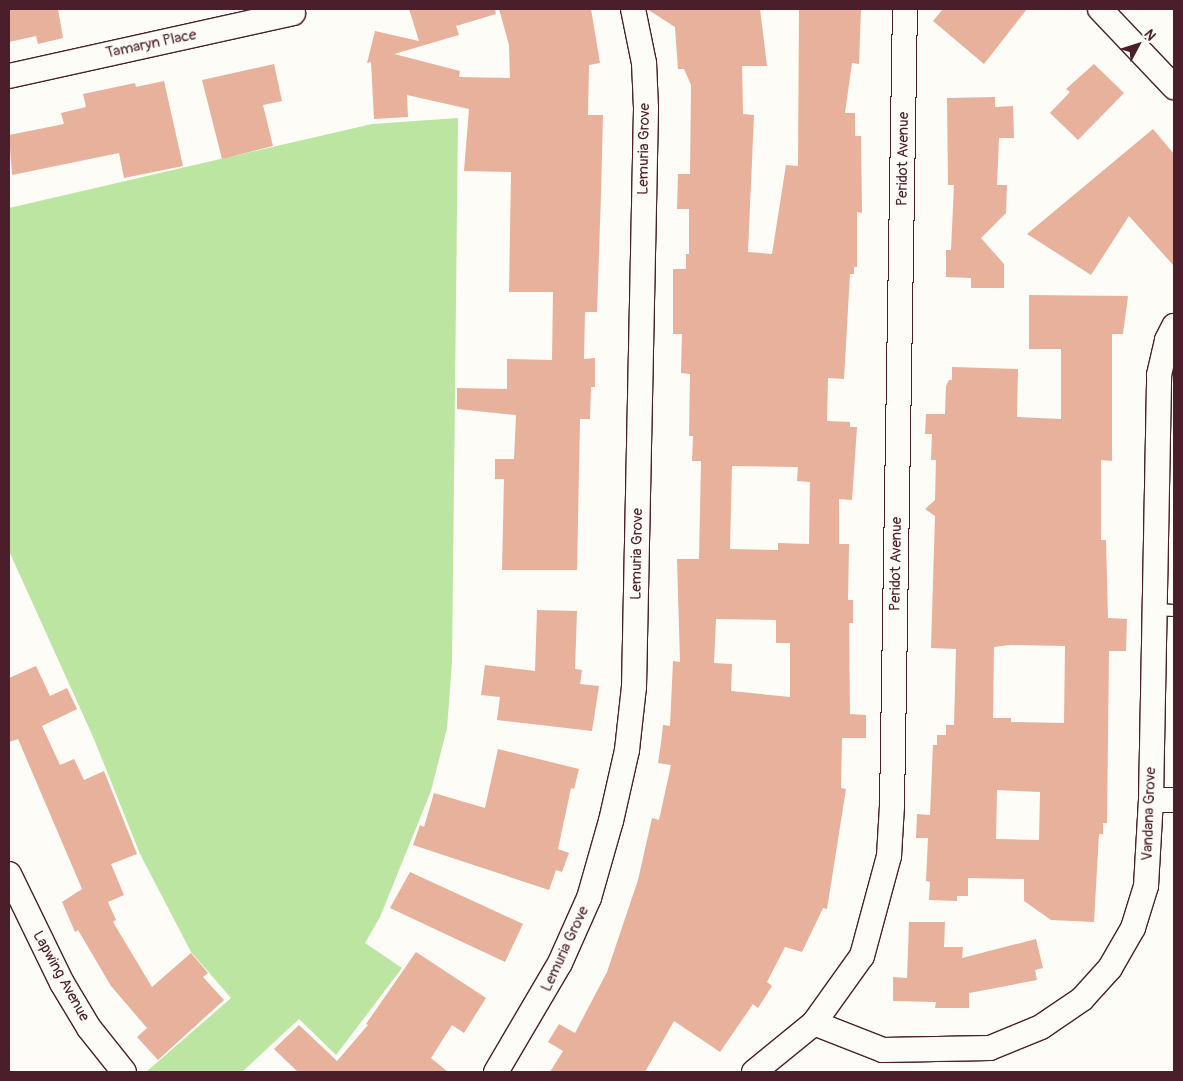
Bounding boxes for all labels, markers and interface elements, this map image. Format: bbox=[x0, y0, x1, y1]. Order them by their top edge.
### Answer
north arrow bbox=[1113, 20, 1163, 70]
street label: Tamaryn Place bbox=[104, 26, 198, 62]
text: N bbox=[1140, 26, 1159, 44]
street label: Lemuria Grove bbox=[634, 103, 654, 195]
street label: Peridot Avenue bbox=[893, 112, 913, 206]
street label: Lemuria Grove bbox=[627, 508, 647, 600]
street label: Peridot Avenue bbox=[886, 517, 906, 611]
street label: Vandana Grove bbox=[1138, 767, 1160, 861]
street label: Lemuria Grove bbox=[537, 903, 593, 995]
street label: Lapwing Avenue bbox=[29, 928, 93, 1024]

